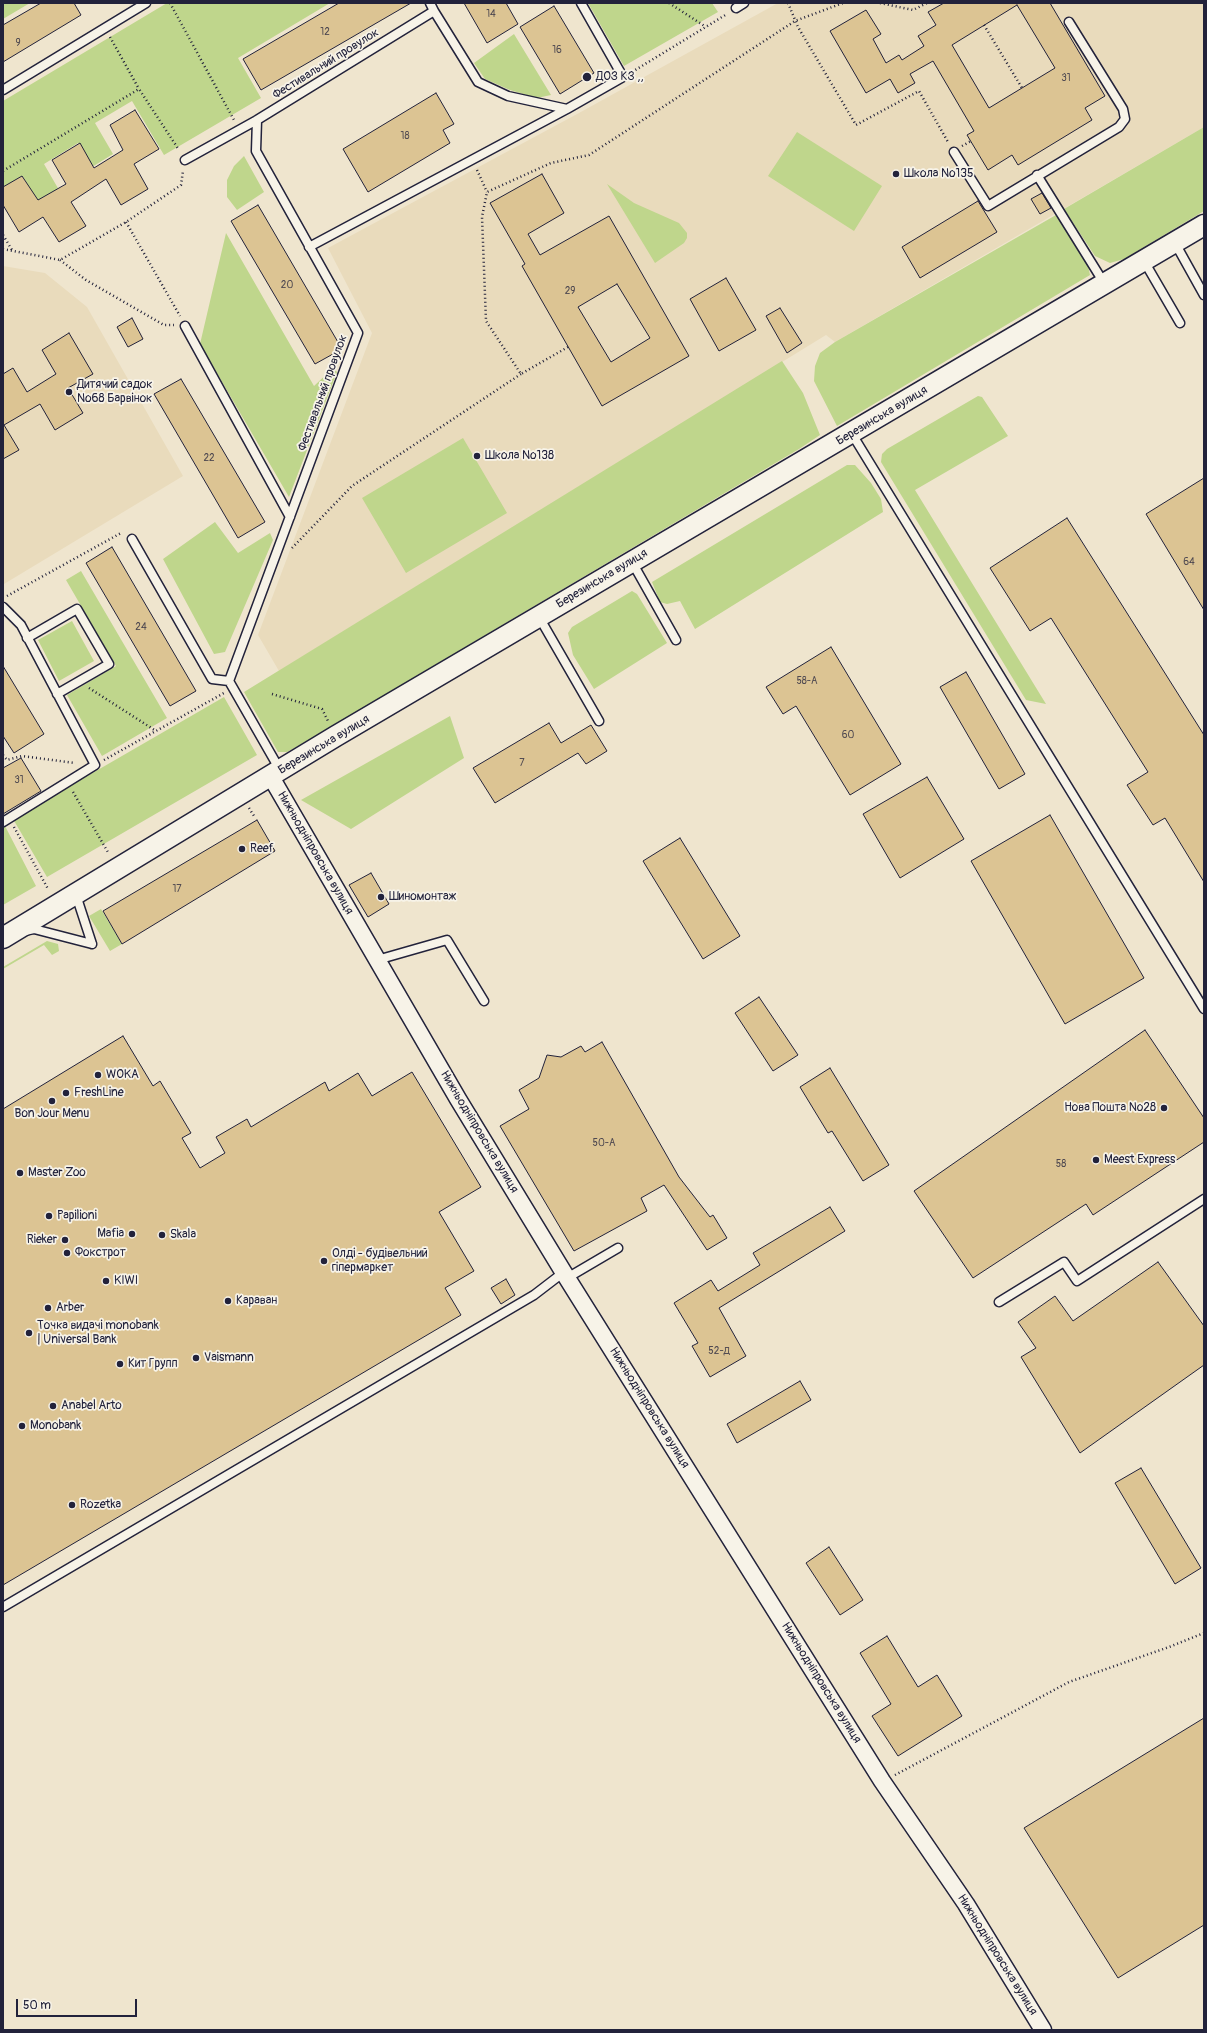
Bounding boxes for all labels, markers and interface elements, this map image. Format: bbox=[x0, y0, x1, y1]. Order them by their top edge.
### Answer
house number: 14 bbox=[486, 8, 496, 20]
street label: Фестивальний провулок bbox=[270, 25, 382, 103]
house number: 12 bbox=[320, 26, 330, 38]
house number: 9 bbox=[15, 37, 21, 49]
house number: 16 bbox=[552, 44, 562, 56]
place label: ДОЗ КЗ ,, bbox=[596, 70, 643, 84]
marker: ДОЗ КЗ ,, bbox=[581, 71, 593, 83]
house number: 31 bbox=[1061, 72, 1071, 84]
house number: 18 bbox=[401, 130, 409, 142]
place label: Школа №135 bbox=[904, 167, 973, 181]
marker: Школа №135 bbox=[891, 169, 901, 179]
house number: 20 bbox=[281, 279, 293, 291]
house number: 29 bbox=[565, 285, 575, 297]
street label: Фестивальний провулок bbox=[295, 333, 351, 453]
place label: Дитячий садок №68 Барвінок bbox=[77, 378, 152, 406]
street label: Березинська вулиця bbox=[834, 383, 930, 449]
marker: Дитячий садок №68 Барвінок bbox=[64, 387, 74, 397]
place label: Школа №138 bbox=[485, 449, 554, 463]
marker: Школа №138 bbox=[472, 451, 482, 461]
house number: 22 bbox=[203, 452, 215, 464]
street label: Березинська вулиця bbox=[554, 546, 650, 612]
house number: 64 bbox=[1183, 556, 1195, 568]
house number: 24 bbox=[135, 621, 147, 633]
house number: 58-А bbox=[796, 675, 818, 687]
street label: Березинська вулиця bbox=[276, 712, 372, 778]
house number: 60 bbox=[842, 729, 854, 741]
house number: 7 bbox=[519, 757, 525, 769]
house number: 31 bbox=[14, 774, 24, 786]
street label: Нижньодніпровська вулиця bbox=[274, 789, 356, 917]
place label: Reef bbox=[250, 842, 274, 856]
marker: Reef bbox=[237, 844, 247, 854]
house number: 17 bbox=[172, 883, 182, 895]
place label: Шиномонтаж bbox=[389, 890, 456, 904]
marker: Шиномонтаж bbox=[376, 892, 386, 902]
place label: WOKA bbox=[106, 1068, 139, 1082]
street label: Нижньодніпровська вулиця bbox=[437, 1068, 521, 1196]
marker: WOKA bbox=[93, 1070, 103, 1080]
place label: FreshLine bbox=[74, 1086, 124, 1100]
marker: FreshLine bbox=[61, 1088, 71, 1098]
marker: Bon Jour Menu bbox=[47, 1096, 57, 1106]
place label: Нова Пошта №28 bbox=[1064, 1101, 1156, 1115]
marker: Нова Пошта №28 bbox=[1159, 1103, 1169, 1113]
place label: Bon Jour Menu bbox=[15, 1107, 89, 1121]
house number: 50-А bbox=[593, 1137, 615, 1149]
place label: Meest Express bbox=[1104, 1153, 1175, 1167]
marker: Meest Express bbox=[1091, 1155, 1101, 1165]
house number: 58 bbox=[1056, 1158, 1066, 1170]
place label: Master Zoo bbox=[28, 1166, 86, 1180]
marker: Master Zoo bbox=[15, 1168, 25, 1178]
place label: Papilioni bbox=[57, 1209, 97, 1223]
marker: Papilioni bbox=[44, 1211, 54, 1221]
place label: Mafia bbox=[97, 1227, 124, 1241]
place label: Skala bbox=[170, 1228, 196, 1242]
marker: Mafia bbox=[127, 1229, 137, 1239]
marker: Skala bbox=[157, 1230, 167, 1240]
place label: Rieker bbox=[27, 1233, 57, 1247]
marker: Rieker bbox=[60, 1235, 70, 1245]
place label: Фокстрот bbox=[75, 1246, 126, 1260]
place label: Олді - будівельний гіпермаркет bbox=[332, 1247, 428, 1275]
marker: Фокстрот bbox=[62, 1248, 72, 1258]
marker: Олді - будівельний гіпермаркет bbox=[319, 1256, 329, 1266]
place label: KIWI bbox=[114, 1274, 138, 1288]
marker: KIWI bbox=[101, 1276, 111, 1286]
place label: Караван bbox=[236, 1294, 277, 1308]
marker: Караван bbox=[223, 1296, 233, 1306]
place label: Arber bbox=[56, 1301, 84, 1315]
marker: Arber bbox=[43, 1303, 53, 1313]
place label: Точка видачі monobank | Universal Bank bbox=[37, 1319, 159, 1347]
marker: Точка видачі monobank | Universal Bank bbox=[24, 1328, 34, 1338]
street label: Нижньодніпровська вулиця bbox=[606, 1345, 692, 1471]
house number: 52-Д bbox=[708, 1345, 730, 1357]
place label: Vaismann bbox=[204, 1351, 254, 1365]
marker: Vaismann bbox=[191, 1353, 201, 1363]
place label: Кит Групп bbox=[128, 1357, 178, 1371]
marker: Кит Групп bbox=[115, 1359, 125, 1369]
place label: Anabel Arto bbox=[61, 1399, 122, 1413]
marker: Anabel Arto bbox=[48, 1401, 58, 1411]
place label: Monobank bbox=[30, 1419, 81, 1433]
marker: Monobank bbox=[17, 1421, 27, 1431]
place label: Rozetka bbox=[80, 1498, 121, 1512]
marker: Rozetka bbox=[67, 1500, 77, 1510]
street label: Нижньодніпровська вулиця bbox=[778, 1620, 864, 1746]
street label: Нижньодніпровська вулиця bbox=[954, 1892, 1040, 2018]
scale bar bbox=[18, 1991, 139, 2017]
text: 50 m bbox=[23, 1998, 51, 2013]

